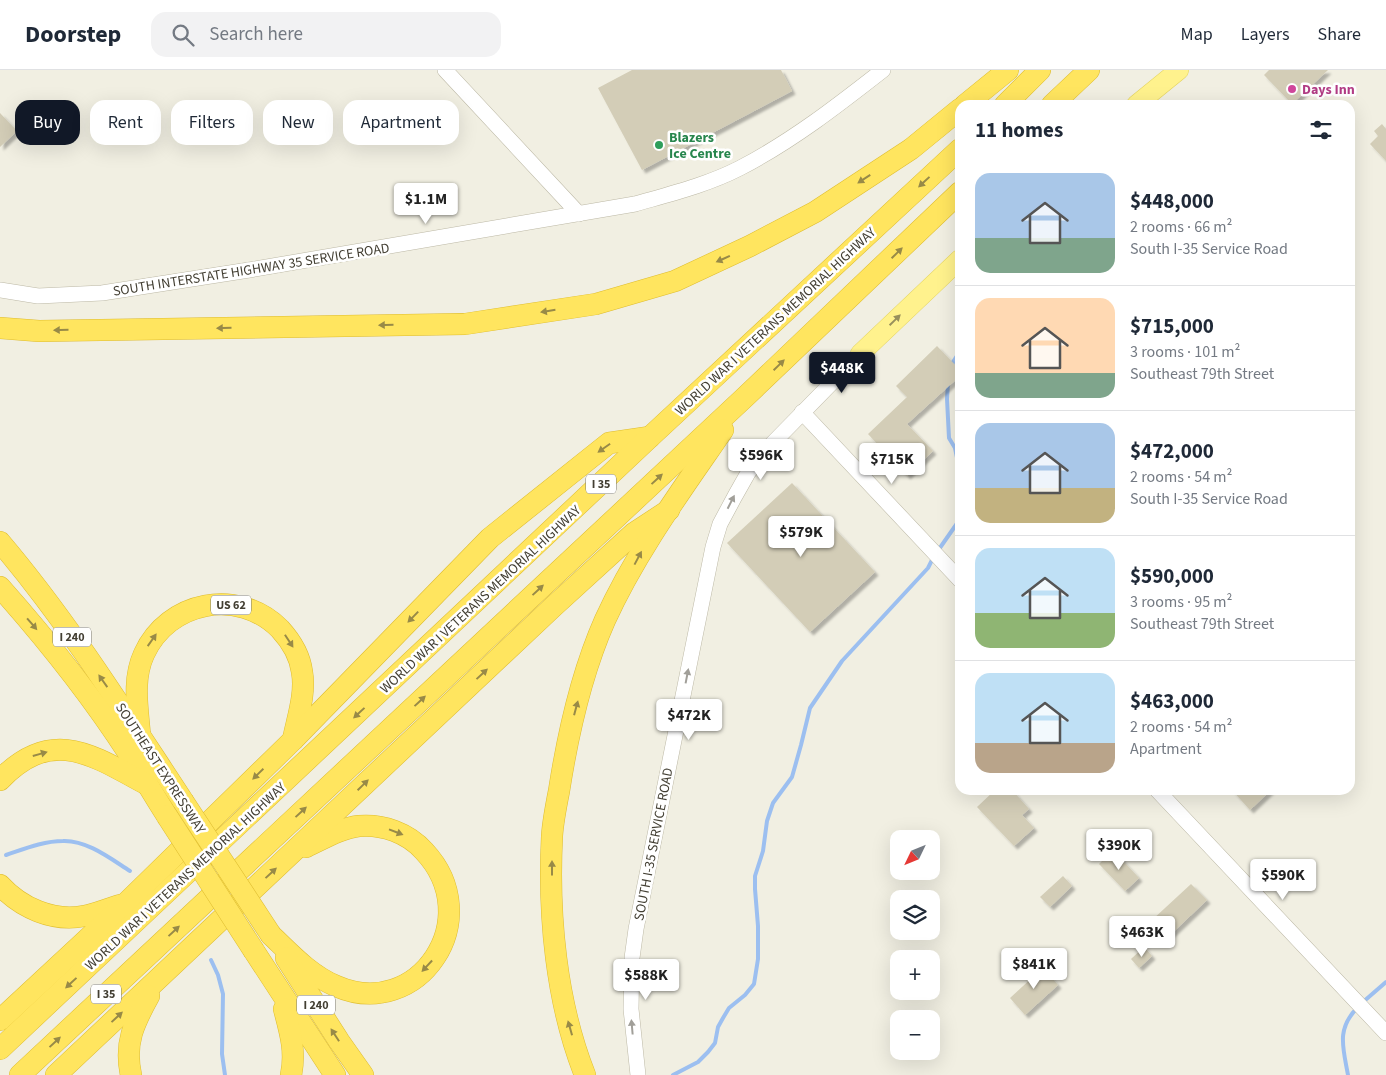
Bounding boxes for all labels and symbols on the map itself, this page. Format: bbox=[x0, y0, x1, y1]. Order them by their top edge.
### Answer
place label: Days Inn bbox=[1302, 80, 1355, 100]
marker: Days Inn bbox=[1286, 83, 1298, 95]
place label: Blazers Ice Centre bbox=[669, 128, 731, 164]
marker: Blazers Ice Centre bbox=[653, 139, 665, 151]
one-way arrow bbox=[858, 174, 871, 184]
one-way arrow bbox=[919, 176, 931, 188]
pin: $1.1M bbox=[391, 182, 461, 225]
street label: WORLD WAR I VETERANS MEMORIAL HIGHWAY bbox=[671, 223, 881, 420]
street label: SOUTH INTERSTATE HIGHWAY 35 SERVICE ROAD bbox=[111, 238, 391, 302]
one-way arrow bbox=[890, 247, 902, 259]
one-way arrow bbox=[716, 255, 730, 263]
one-way arrow bbox=[540, 307, 556, 315]
one-way arrow bbox=[889, 315, 901, 327]
one-way arrow bbox=[378, 321, 394, 329]
one-way arrow bbox=[216, 324, 232, 332]
one-way arrow bbox=[53, 327, 69, 335]
pin: $448K bbox=[807, 352, 877, 394]
one-way arrow bbox=[773, 359, 785, 371]
pin: $596K bbox=[726, 438, 796, 481]
pin: $715K bbox=[857, 442, 927, 485]
one-way arrow bbox=[597, 443, 611, 453]
one-way arrow bbox=[651, 473, 663, 485]
road number: I 35 bbox=[586, 474, 616, 494]
one-way arrow bbox=[727, 495, 735, 509]
street label: WORLD WAR I VETERANS MEMORIAL HIGHWAY bbox=[376, 501, 586, 698]
pin: $579K bbox=[766, 516, 836, 558]
one-way arrow bbox=[634, 551, 642, 565]
one-way arrow bbox=[532, 584, 544, 596]
road number: US 62 bbox=[211, 596, 251, 614]
one-way arrow bbox=[407, 611, 419, 623]
one-way arrow bbox=[26, 617, 38, 629]
road number: I 240 bbox=[53, 628, 91, 646]
one-way arrow bbox=[147, 633, 157, 647]
one-way arrow bbox=[284, 635, 294, 648]
one-way arrow bbox=[683, 667, 691, 683]
one-way arrow bbox=[475, 668, 487, 680]
one-way arrow bbox=[98, 675, 108, 688]
one-way arrow bbox=[413, 695, 425, 707]
pin: $472K bbox=[654, 698, 724, 741]
street label: SOUTHEAST EXPRESSWAY bbox=[110, 699, 210, 838]
one-way arrow bbox=[572, 700, 580, 715]
one-way arrow bbox=[354, 707, 366, 719]
one-way arrow bbox=[33, 749, 48, 757]
street label: SOUTH I-35 SERVICE ROAD bbox=[629, 766, 679, 922]
one-way arrow bbox=[252, 768, 264, 780]
street label: WORLD WAR I VETERANS MEMORIAL HIGHWAY bbox=[81, 778, 291, 975]
one-way arrow bbox=[357, 779, 369, 791]
one-way arrow bbox=[294, 806, 306, 818]
one-way arrow bbox=[389, 828, 404, 836]
pin: $390K bbox=[1084, 828, 1154, 871]
north arrow bbox=[890, 830, 940, 880]
pin: $590K bbox=[1248, 858, 1318, 901]
one-way arrow bbox=[548, 859, 556, 875]
one-way arrow bbox=[265, 867, 277, 879]
pin: $463K bbox=[1107, 916, 1177, 958]
one-way arrow bbox=[167, 925, 179, 937]
pin: $841K bbox=[999, 948, 1069, 990]
pin: $588K bbox=[611, 958, 681, 1001]
one-way arrow bbox=[421, 959, 433, 971]
one-way arrow bbox=[65, 977, 77, 989]
road number: I 35 bbox=[91, 984, 121, 1004]
road number: I 240 bbox=[297, 996, 335, 1014]
one-way arrow bbox=[111, 1011, 123, 1023]
one-way arrow bbox=[628, 1018, 636, 1034]
one-way arrow bbox=[566, 1021, 574, 1036]
one-way arrow bbox=[330, 1029, 340, 1042]
one-way arrow bbox=[49, 1036, 61, 1048]

